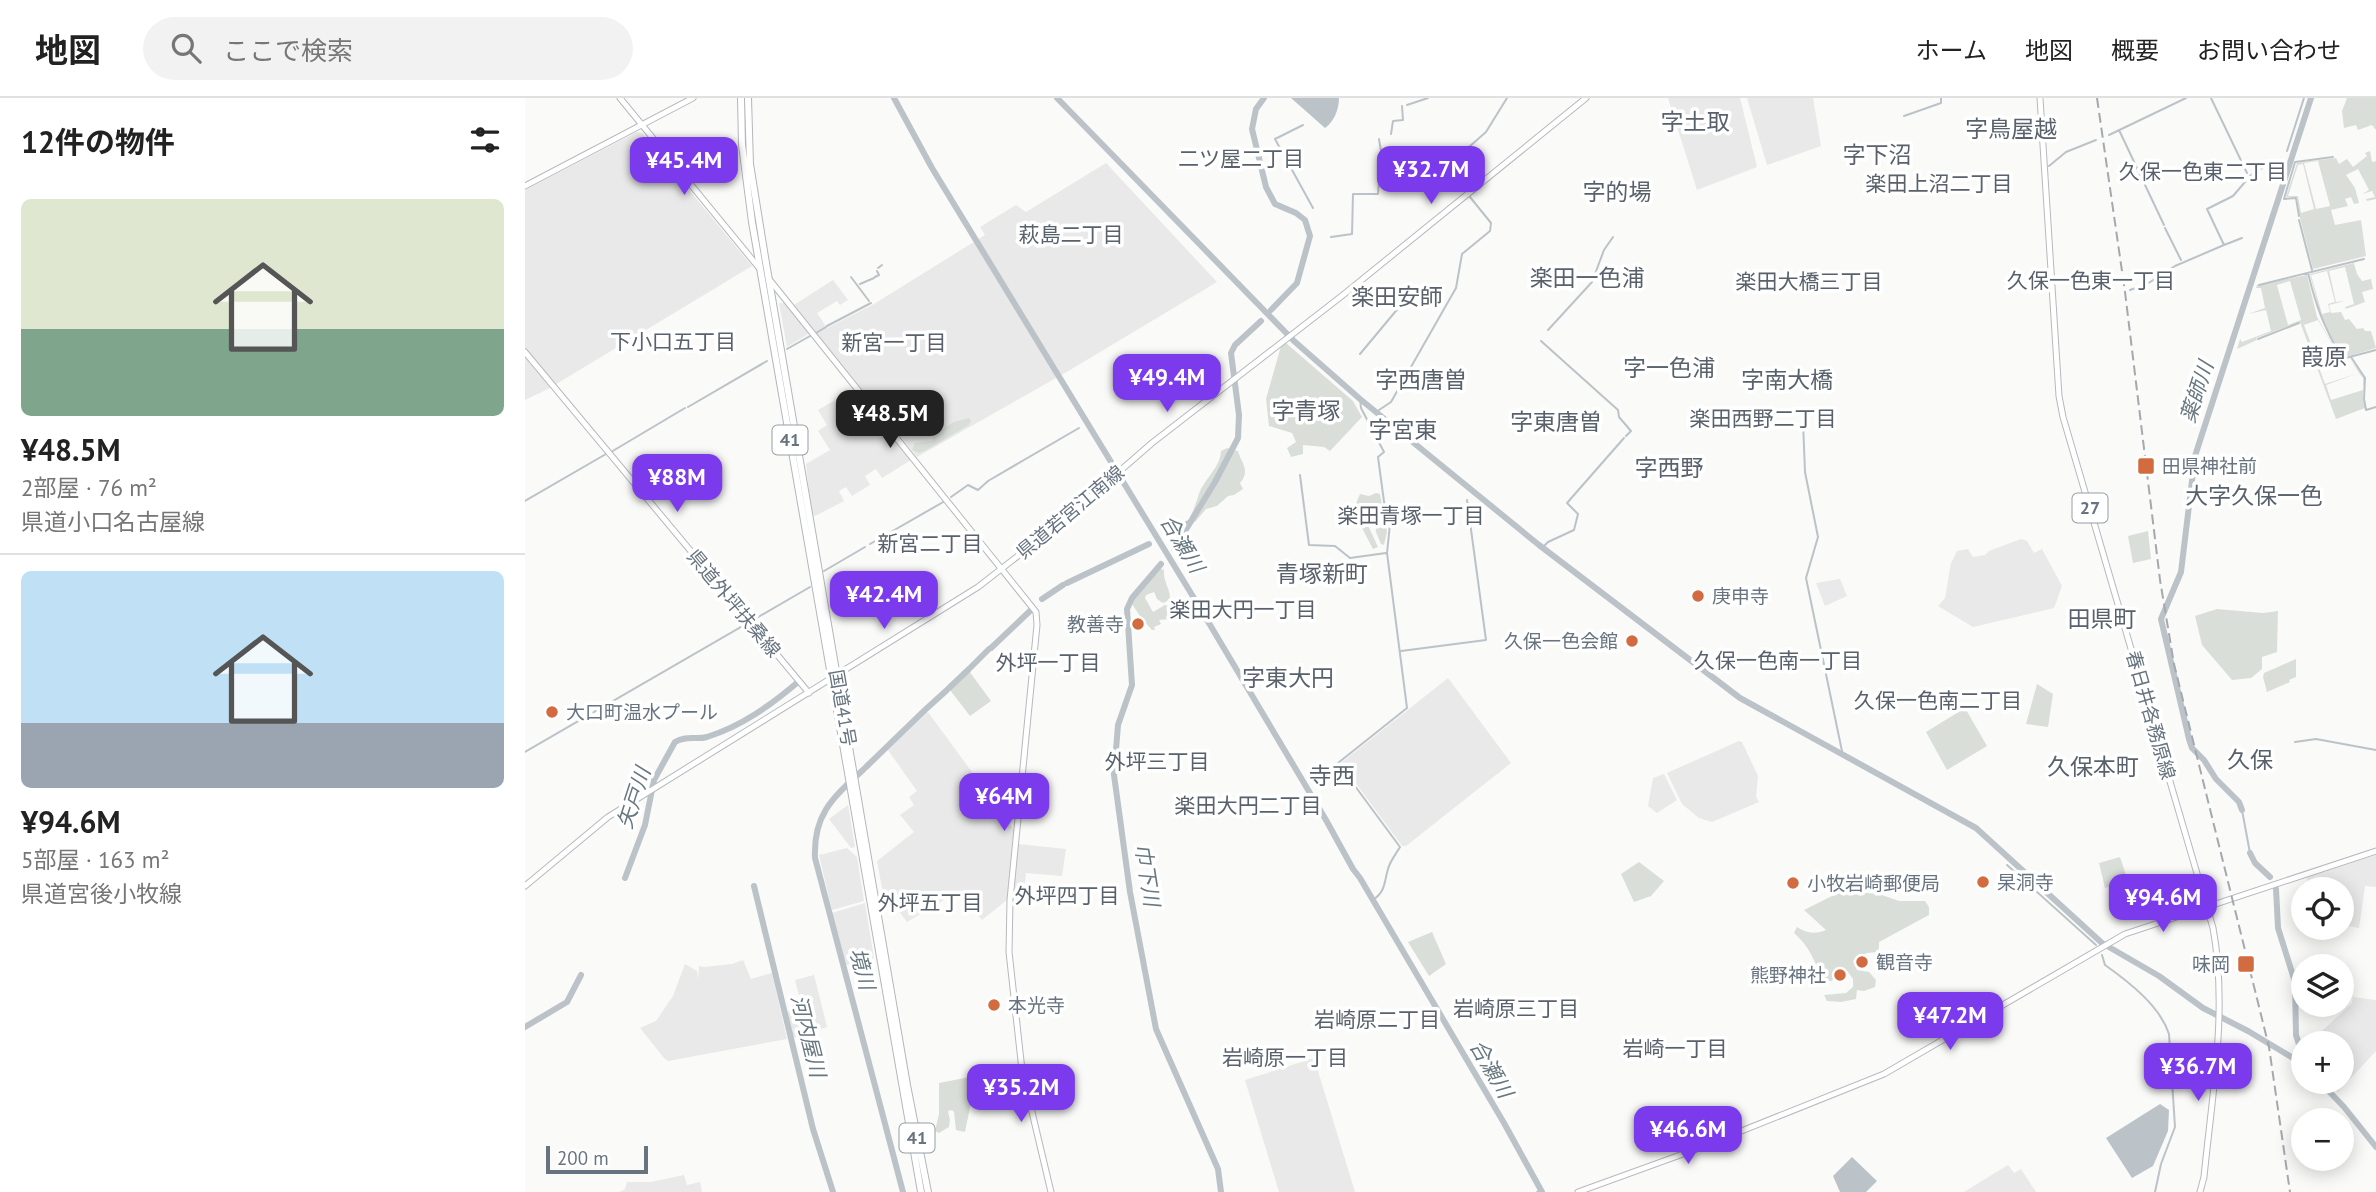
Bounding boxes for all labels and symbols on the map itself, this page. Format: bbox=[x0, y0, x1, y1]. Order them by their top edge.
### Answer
district label: 字土取 bbox=[1661, 107, 1730, 136]
district label: 字鳥屋越 bbox=[1965, 114, 2057, 143]
pin: ¥45.4M bbox=[627, 138, 741, 197]
district label: 字下沼 bbox=[1843, 140, 1912, 169]
district label: 二ツ屋二丁目 bbox=[1178, 145, 1304, 172]
pin: ¥32.7M bbox=[1374, 146, 1488, 206]
district label: 久保一色東二丁目 bbox=[2119, 158, 2287, 185]
district label: 楽田上沼二丁目 bbox=[1866, 170, 2013, 197]
district label: 字的場 bbox=[1583, 177, 1652, 206]
district label: 萩島二丁目 bbox=[1019, 221, 1124, 248]
district label: 楽田一色浦 bbox=[1530, 263, 1645, 292]
district label: 久保一色東一丁目 bbox=[2007, 267, 2175, 294]
district label: 楽田大橋三丁目 bbox=[1736, 268, 1883, 295]
district label: 楽田安師 bbox=[1351, 282, 1443, 311]
district label: 下小口五丁目 bbox=[610, 328, 736, 355]
district label: 新宮一丁目 bbox=[842, 329, 947, 356]
district label: 葭原 bbox=[2301, 342, 2347, 371]
district label: 字一色浦 bbox=[1623, 353, 1715, 382]
pin: ¥49.4M bbox=[1110, 354, 1224, 414]
water label: 薬師川 bbox=[2174, 356, 2220, 426]
district label: 字西唐曽 bbox=[1375, 365, 1467, 394]
district label: 字南大橋 bbox=[1741, 365, 1833, 394]
pin: ¥48.5M bbox=[833, 390, 947, 450]
district label: 字青塚 bbox=[1272, 396, 1341, 425]
district label: 楽田西野二丁目 bbox=[1690, 405, 1837, 432]
district label: 字東唐曽 bbox=[1510, 407, 1602, 436]
district label: 字宮東 bbox=[1369, 415, 1438, 444]
road number: 41 bbox=[772, 426, 807, 454]
district label: 字西野 bbox=[1635, 453, 1704, 482]
pin: ¥88M bbox=[636, 454, 718, 514]
place label: 田県神社前 bbox=[2162, 454, 2257, 478]
marker: 田県神社前 bbox=[2136, 456, 2156, 476]
street label: 県道若宮江南線 bbox=[1011, 460, 1129, 564]
district label: 大字久保一色 bbox=[2185, 481, 2323, 510]
road number: 27 bbox=[2073, 494, 2107, 522]
district label: 楽田青塚一丁目 bbox=[1338, 502, 1485, 529]
water label: 合瀬川 bbox=[1155, 510, 1211, 579]
district label: 新宮二丁目 bbox=[878, 530, 983, 557]
street label: 県道外坪扶桑線 bbox=[682, 544, 786, 662]
district label: 青塚新町 bbox=[1276, 559, 1368, 588]
pin: ¥42.4M bbox=[827, 572, 941, 631]
place label: 庚申寺 bbox=[1712, 584, 1769, 608]
marker: 庚申寺 bbox=[1690, 588, 1706, 604]
district label: 楽田大円一丁目 bbox=[1170, 596, 1317, 623]
district label: 田県町 bbox=[2068, 604, 2137, 633]
place label: 教善寺 bbox=[1067, 612, 1124, 636]
marker: 教善寺 bbox=[1130, 616, 1146, 632]
place label: 久保一色会館 bbox=[1504, 629, 1618, 653]
marker: 久保一色会館 bbox=[1624, 633, 1640, 649]
district label: 久保一色南一丁目 bbox=[1694, 647, 1862, 674]
street label: 春日井各務原線 bbox=[2121, 648, 2181, 782]
district label: 外坪一丁目 bbox=[996, 649, 1101, 676]
district label: 字東大円 bbox=[1242, 663, 1334, 692]
street label: 国道41号 bbox=[824, 668, 862, 748]
district label: 久保一色南二丁目 bbox=[1854, 687, 2022, 714]
place label: 大口町温水プール bbox=[566, 700, 718, 724]
marker: 大口町温水プール bbox=[544, 704, 560, 720]
district label: 久保 bbox=[2227, 745, 2273, 774]
district label: 外坪三丁目 bbox=[1105, 748, 1210, 775]
district label: 久保本町 bbox=[2047, 752, 2139, 781]
district label: 寺西 bbox=[1309, 761, 1355, 790]
water label: 矢戸川 bbox=[611, 762, 657, 832]
pin: ¥64M bbox=[963, 774, 1045, 833]
district label: 楽田大円二丁目 bbox=[1175, 792, 1322, 819]
water label: 巾下川 bbox=[1129, 842, 1166, 910]
place label: 杲洞寺 bbox=[1997, 870, 2054, 894]
place label: 小牧岩崎郵便局 bbox=[1807, 871, 1940, 895]
marker: 杲洞寺 bbox=[1975, 874, 1991, 890]
pin: ¥94.6M bbox=[2106, 874, 2220, 934]
marker: 小牧岩崎郵便局 bbox=[1785, 875, 1801, 891]
district label: 外坪四丁目 bbox=[1015, 882, 1120, 909]
district label: 外坪五丁目 bbox=[878, 889, 983, 916]
water label: 境川 bbox=[844, 945, 881, 995]
place label: 観音寺 bbox=[1876, 950, 1933, 974]
place label: 味岡 bbox=[2192, 952, 2230, 976]
marker: 観音寺 bbox=[1854, 954, 1870, 970]
marker: 味岡 bbox=[2236, 954, 2256, 974]
place label: 熊野神社 bbox=[1750, 963, 1826, 987]
marker: 熊野神社 bbox=[1832, 967, 1848, 983]
water label: 河内屋川 bbox=[785, 992, 832, 1082]
pin: ¥47.2M bbox=[1893, 992, 2007, 1052]
place label: 本光寺 bbox=[1008, 993, 1065, 1017]
district label: 岩崎原三丁目 bbox=[1453, 995, 1579, 1022]
marker: 本光寺 bbox=[986, 997, 1002, 1013]
district label: 岩崎原二丁目 bbox=[1314, 1006, 1440, 1033]
water label: 合瀬川 bbox=[1464, 1035, 1520, 1105]
district label: 岩崎一丁目 bbox=[1623, 1035, 1728, 1062]
district label: 岩崎原一丁目 bbox=[1222, 1044, 1348, 1071]
pin: ¥36.7M bbox=[2141, 1044, 2255, 1103]
pin: ¥35.2M bbox=[964, 1065, 1078, 1124]
pin: ¥46.6M bbox=[1631, 1107, 1745, 1166]
road number: 41 bbox=[899, 1124, 935, 1153]
scale bar bbox=[546, 1143, 647, 1175]

